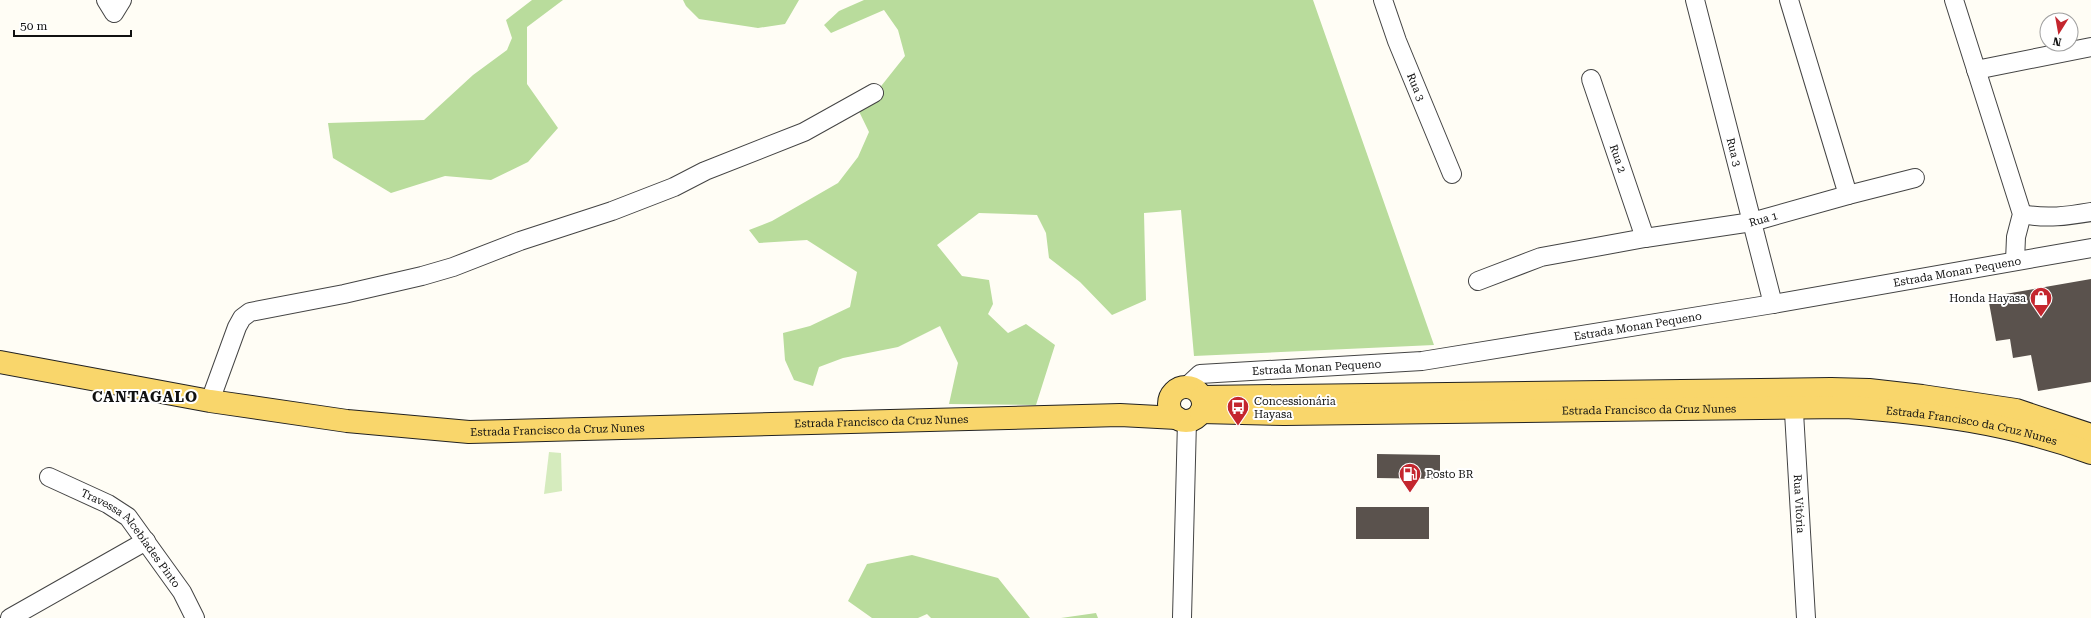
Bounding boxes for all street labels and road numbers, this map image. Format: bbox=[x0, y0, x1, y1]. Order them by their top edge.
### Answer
street label: Rua 3 bbox=[1404, 71, 1428, 103]
street label: Rua 3 bbox=[1724, 136, 1744, 168]
street label: Rua 2 bbox=[1607, 143, 1629, 174]
street label: Rua 1 bbox=[1747, 209, 1779, 229]
street label: Estrada Monan Pequeno bbox=[1892, 254, 2022, 289]
street label: Estrada Monan Pequeno bbox=[1573, 309, 1703, 343]
street label: Estrada Monan Pequeno bbox=[1252, 357, 1382, 377]
street label: Estrada Francisco da Cruz Nunes bbox=[1562, 402, 1736, 417]
street label: Estrada Francisco da Cruz Nunes bbox=[1885, 404, 2059, 448]
street label: Estrada Francisco da Cruz Nunes bbox=[794, 412, 969, 430]
street label: Estrada Francisco da Cruz Nunes bbox=[470, 421, 645, 438]
street label: Rua Vitória bbox=[1791, 474, 1808, 534]
street label: Travessa Alcebíades Pinto bbox=[79, 486, 183, 590]

